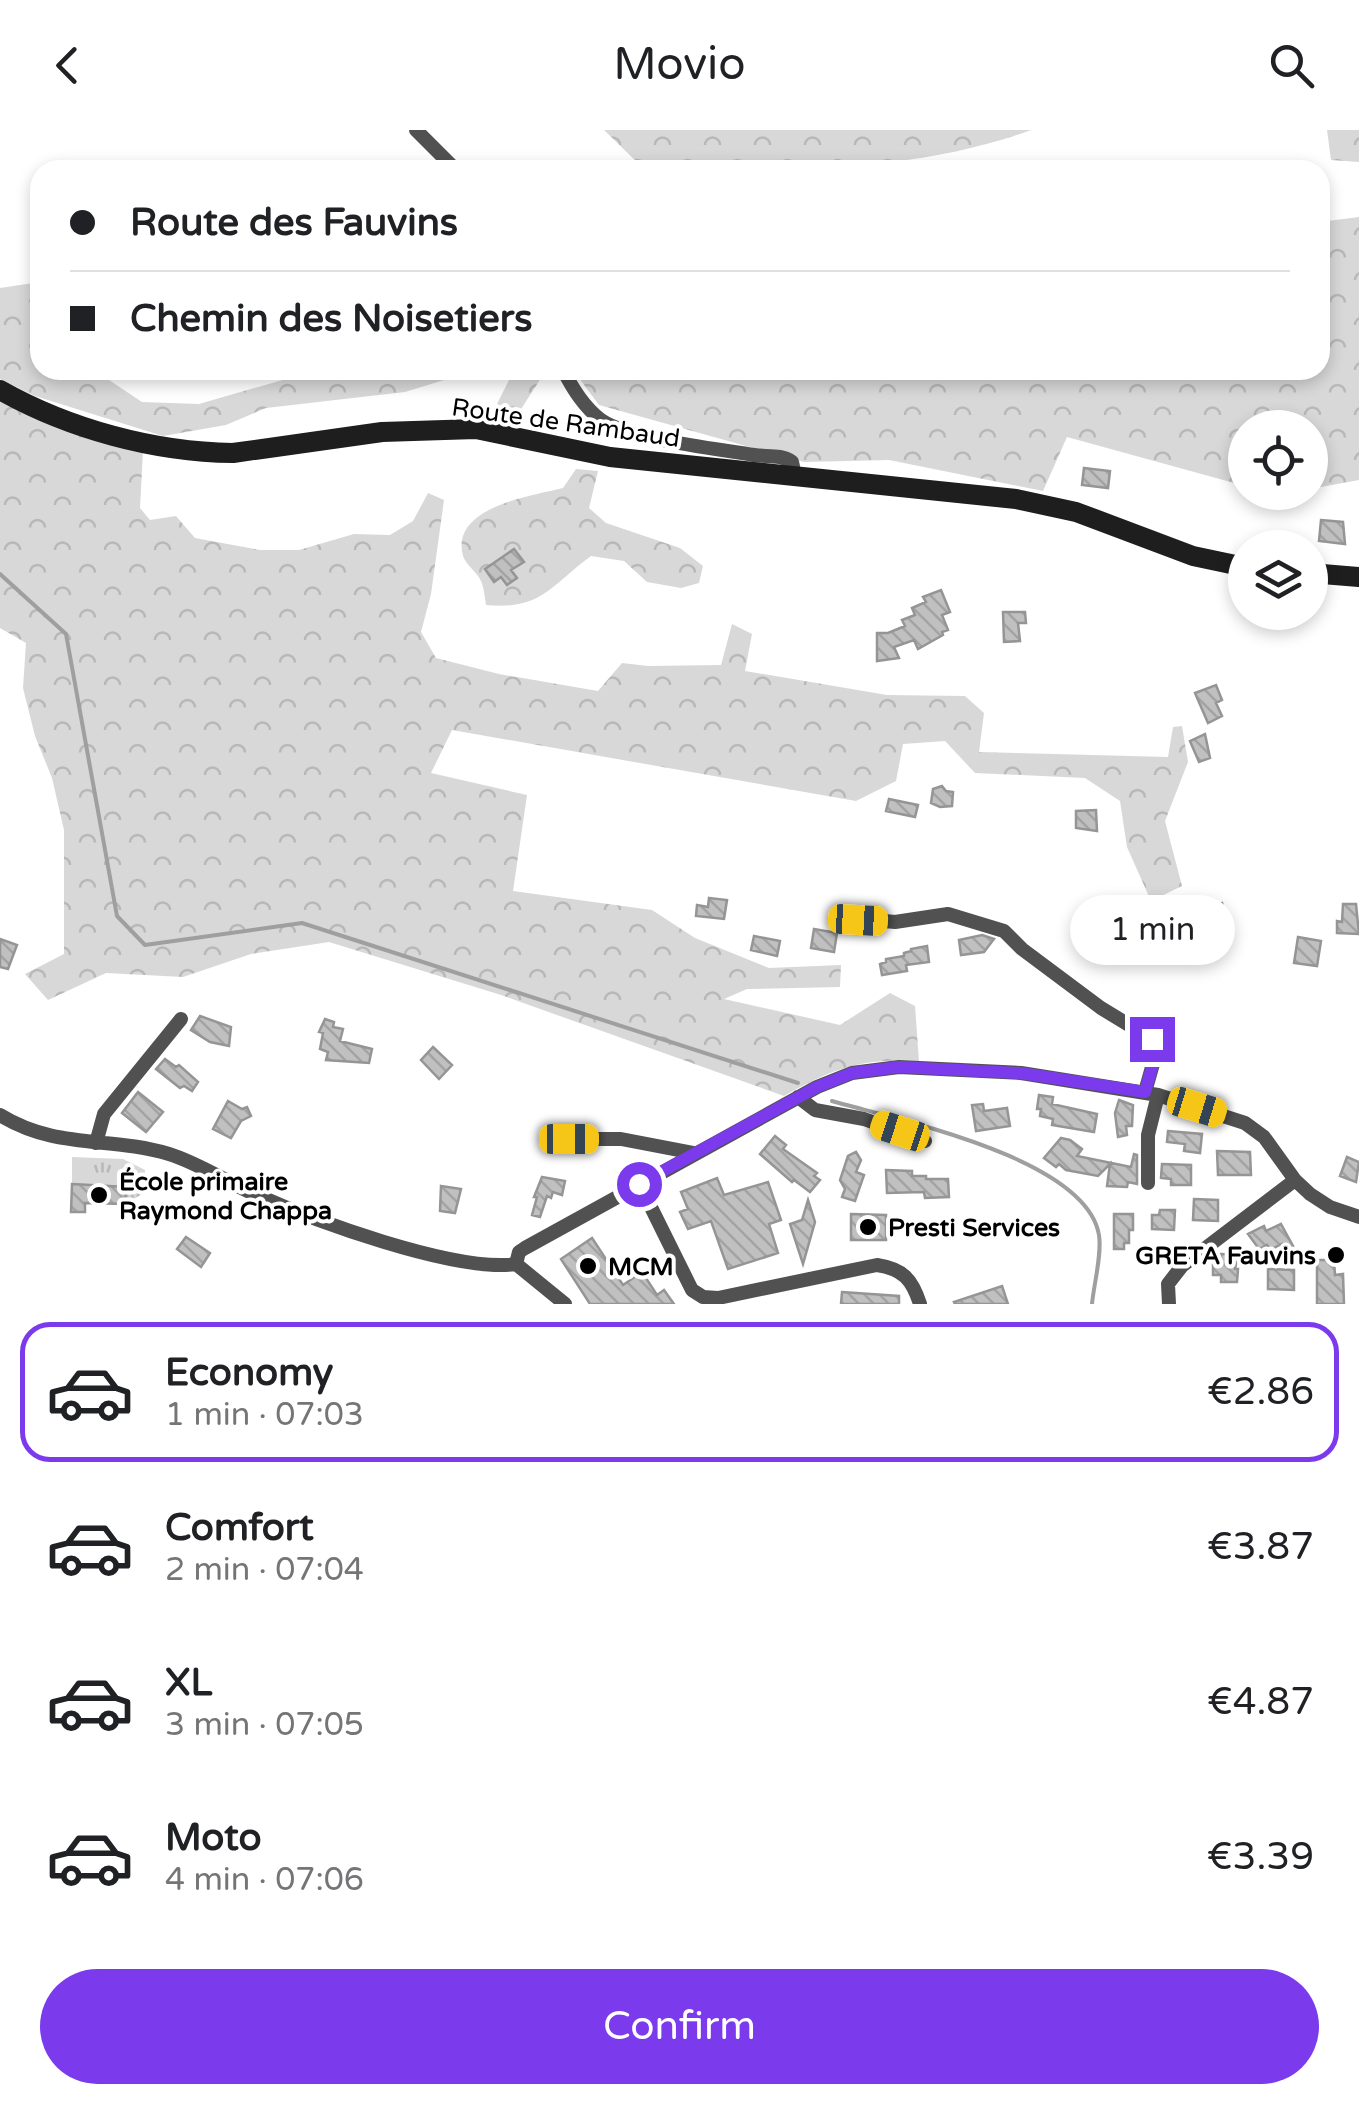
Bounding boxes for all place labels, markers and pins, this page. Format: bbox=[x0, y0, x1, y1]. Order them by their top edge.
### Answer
place label: École primaire Raymond Chappa bbox=[119, 1167, 332, 1226]
marker: École primaire Raymond Chappa bbox=[88, 1184, 110, 1206]
place label: Presti Services bbox=[888, 1213, 1060, 1243]
marker: Presti Services bbox=[857, 1216, 879, 1238]
place label: GRETA Fauvins bbox=[1135, 1241, 1316, 1271]
marker: GRETA Fauvins bbox=[1325, 1244, 1347, 1266]
place label: MCM bbox=[608, 1252, 674, 1282]
marker: MCM bbox=[577, 1255, 599, 1277]

